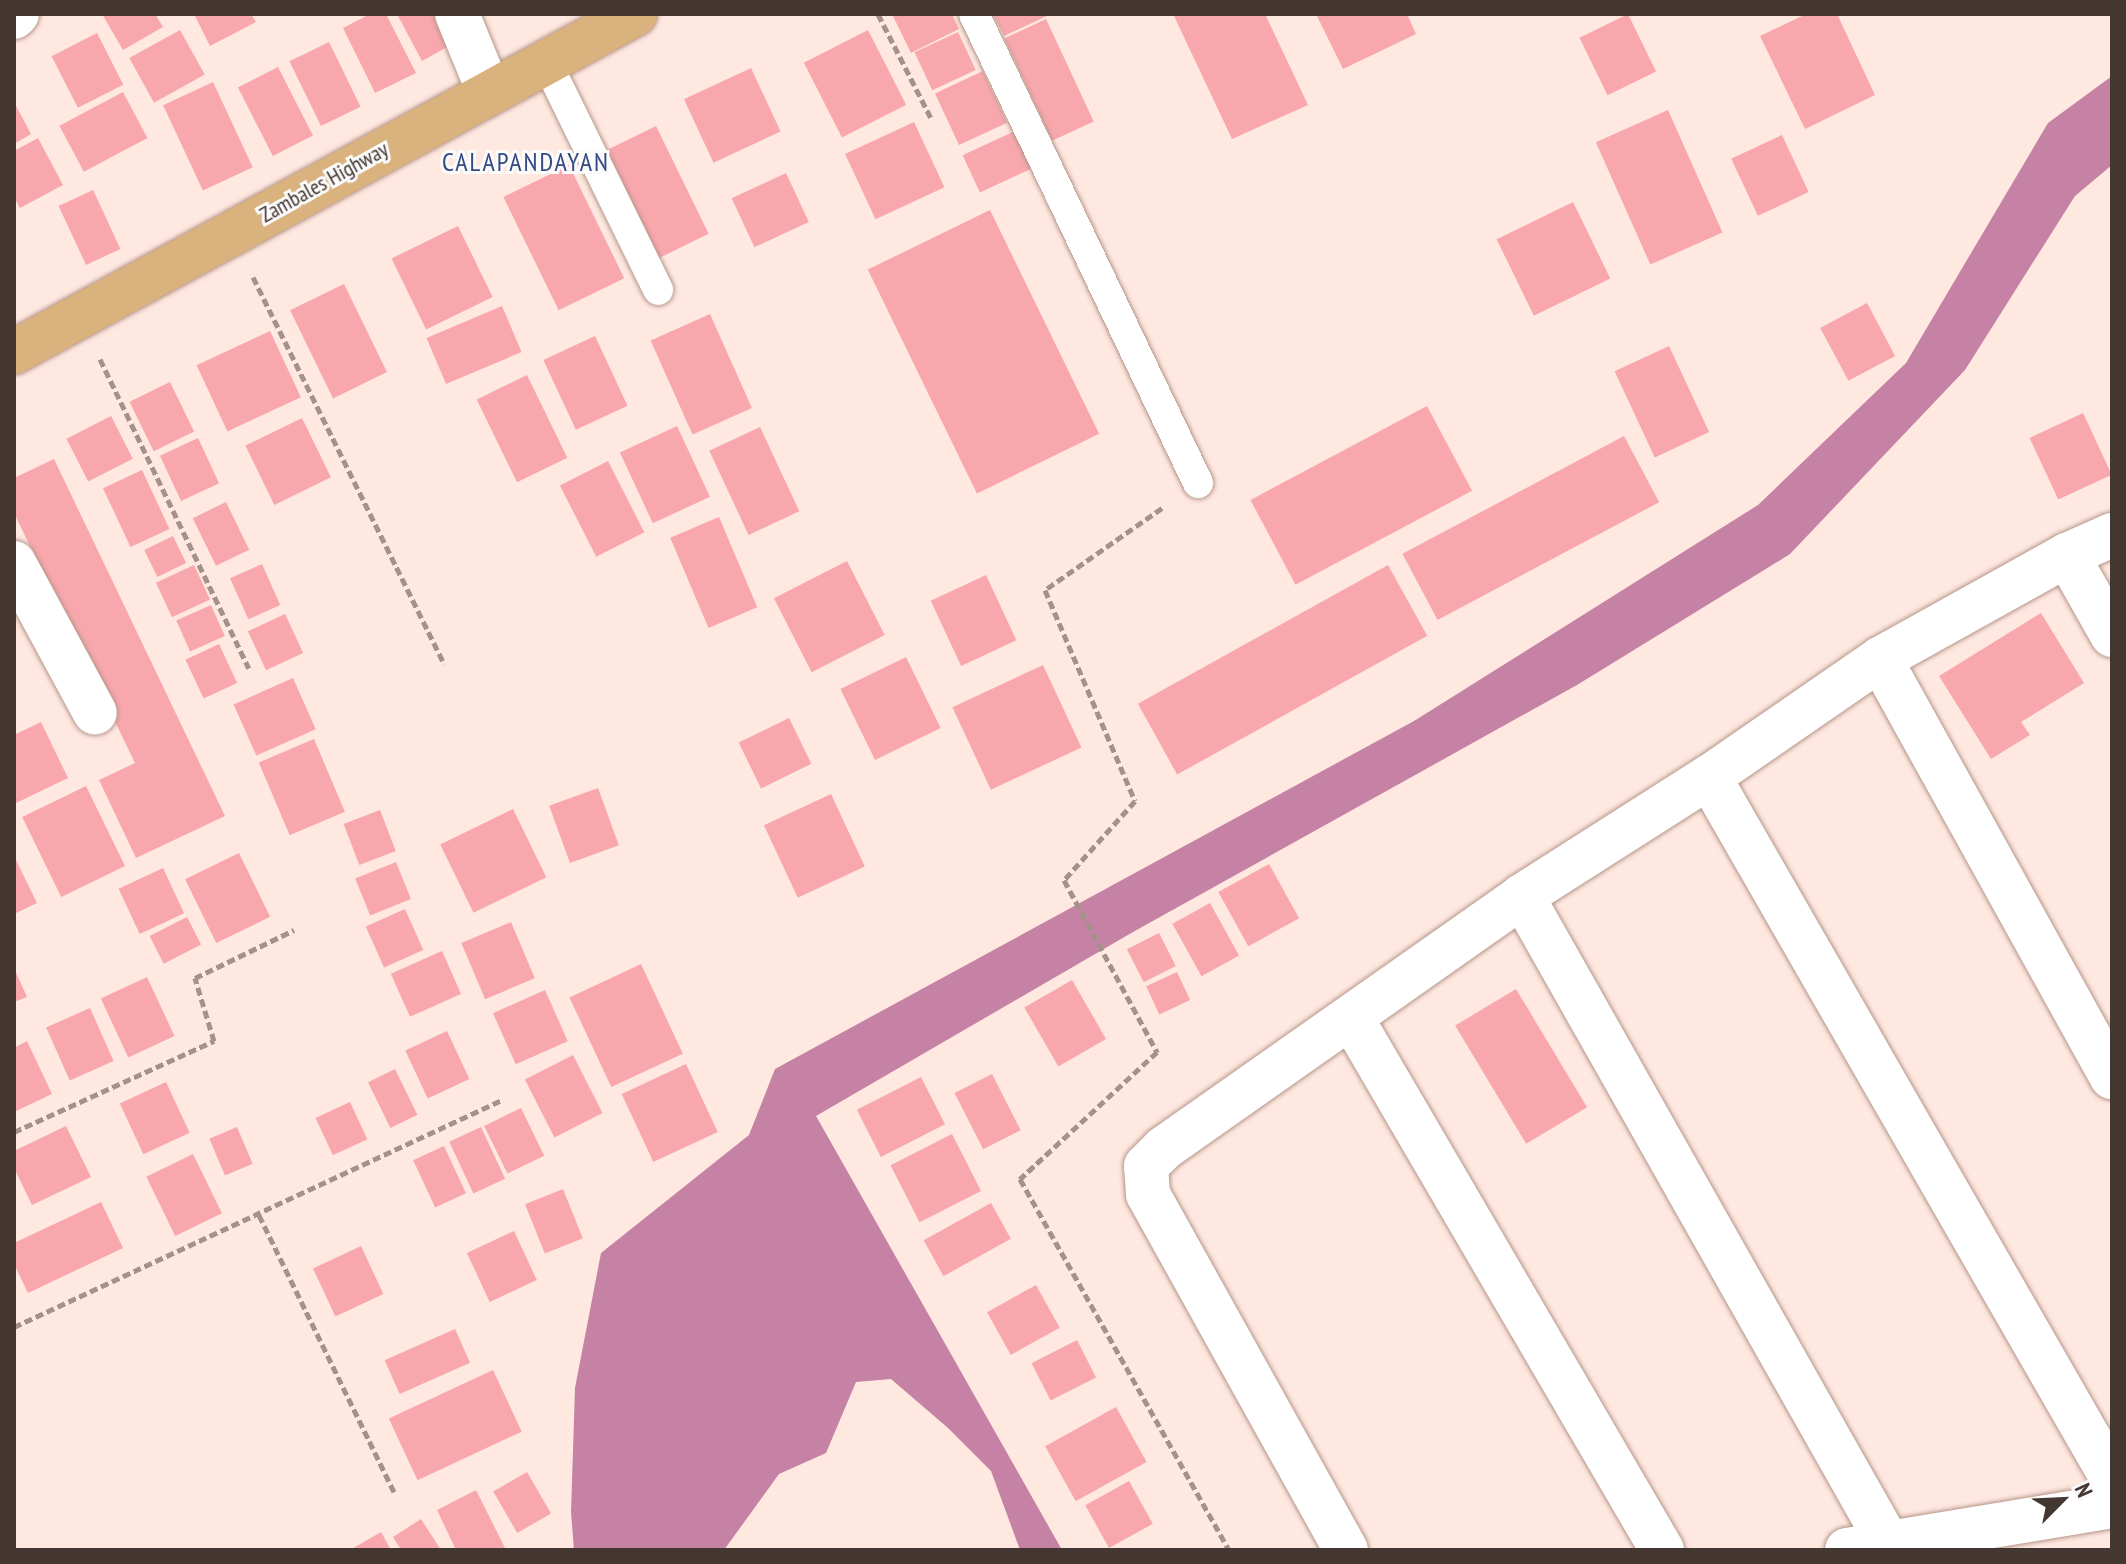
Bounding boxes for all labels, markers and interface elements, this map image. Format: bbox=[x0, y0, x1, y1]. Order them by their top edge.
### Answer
street label: Zambales Highway bbox=[255, 136, 393, 228]
district label: CALAPANDAYAN bbox=[442, 146, 610, 178]
north arrow bbox=[2022, 1460, 2102, 1540]
text: N bbox=[2069, 1479, 2099, 1501]

